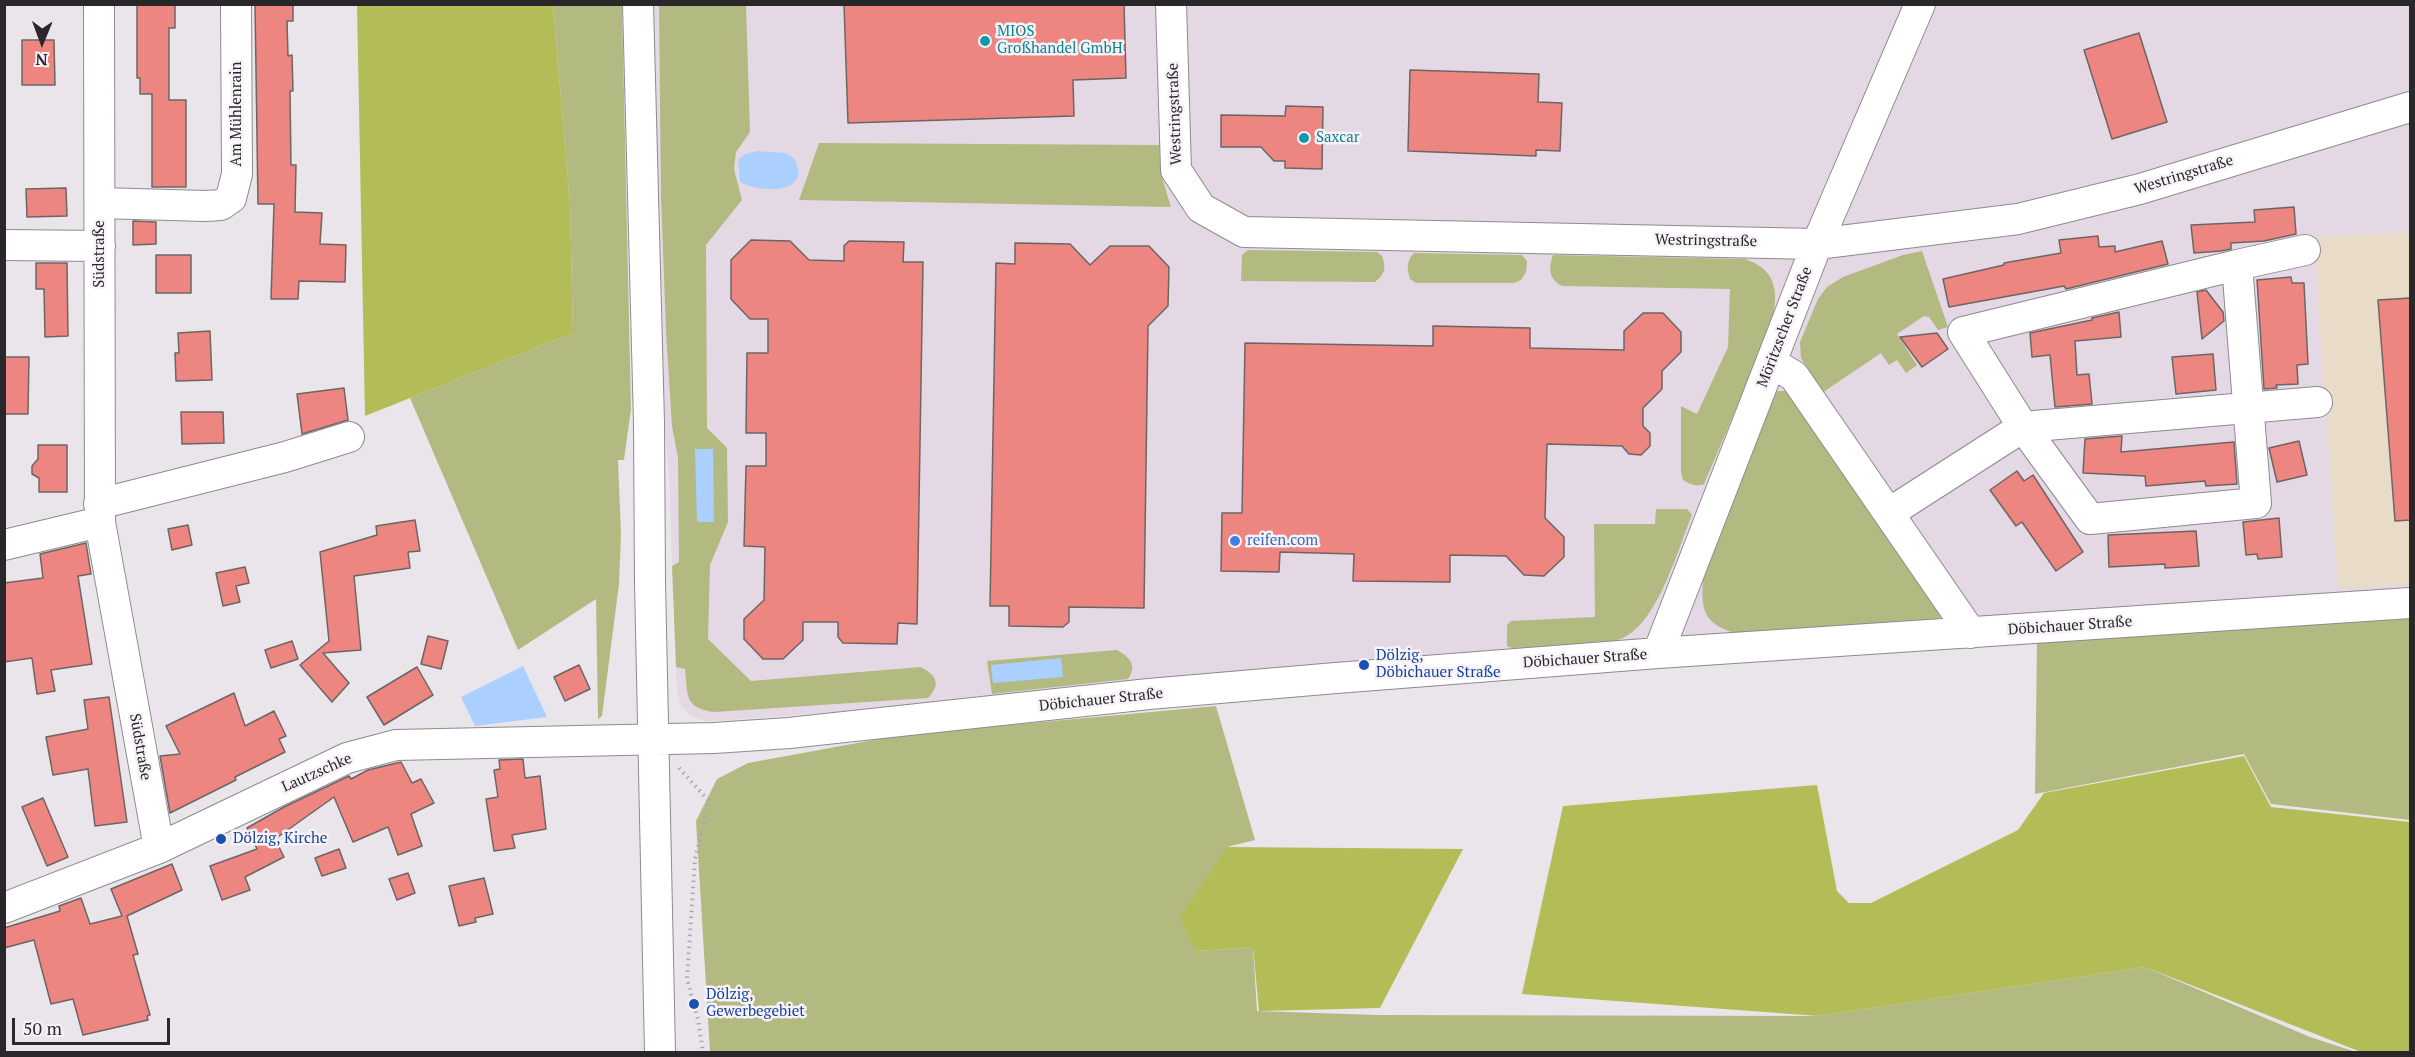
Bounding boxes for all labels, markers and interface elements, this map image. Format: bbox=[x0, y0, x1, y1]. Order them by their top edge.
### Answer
north arrow bbox=[12, 12, 72, 72]
place label: MIOS Großhandel GmbH bbox=[997, 23, 1123, 58]
marker: MIOS Großhandel GmbH bbox=[978, 34, 992, 48]
text: N bbox=[35, 49, 48, 71]
street label: Am Mühlenrain bbox=[228, 62, 246, 166]
street label: Westringstraße bbox=[1164, 63, 1186, 165]
place label: Saxcar bbox=[1316, 129, 1360, 147]
marker: Saxcar bbox=[1297, 131, 1311, 145]
street label: Westringstraße bbox=[2132, 151, 2236, 199]
street label: Südstraße bbox=[91, 220, 109, 288]
street label: Westringstraße bbox=[1655, 231, 1757, 251]
street label: Möritzscher Straße bbox=[1754, 264, 1816, 390]
place label: reifen.com bbox=[1247, 532, 1318, 550]
marker: reifen.com bbox=[1228, 534, 1242, 548]
street label: Döbichauer Straße bbox=[2007, 613, 2133, 639]
street label: Döbichauer Straße bbox=[1522, 646, 1648, 672]
place label: Dölzig, Döbichauer Straße bbox=[1376, 647, 1501, 682]
marker: Dölzig, Döbichauer Straße bbox=[1357, 658, 1371, 672]
street label: Döbichauer Straße bbox=[1038, 685, 1164, 715]
street label: Südstraße bbox=[125, 712, 155, 782]
street label: Lautzschke bbox=[279, 750, 355, 796]
place label: Dölzig, Kirche bbox=[233, 830, 327, 848]
marker: Dölzig, Kirche bbox=[214, 832, 228, 846]
place label: Dölzig, Gewerbegebiet bbox=[706, 986, 805, 1021]
marker: Dölzig, Gewerbegebiet bbox=[687, 997, 701, 1011]
scale bar bbox=[15, 1006, 172, 1044]
text: 50 m bbox=[23, 1016, 62, 1040]

